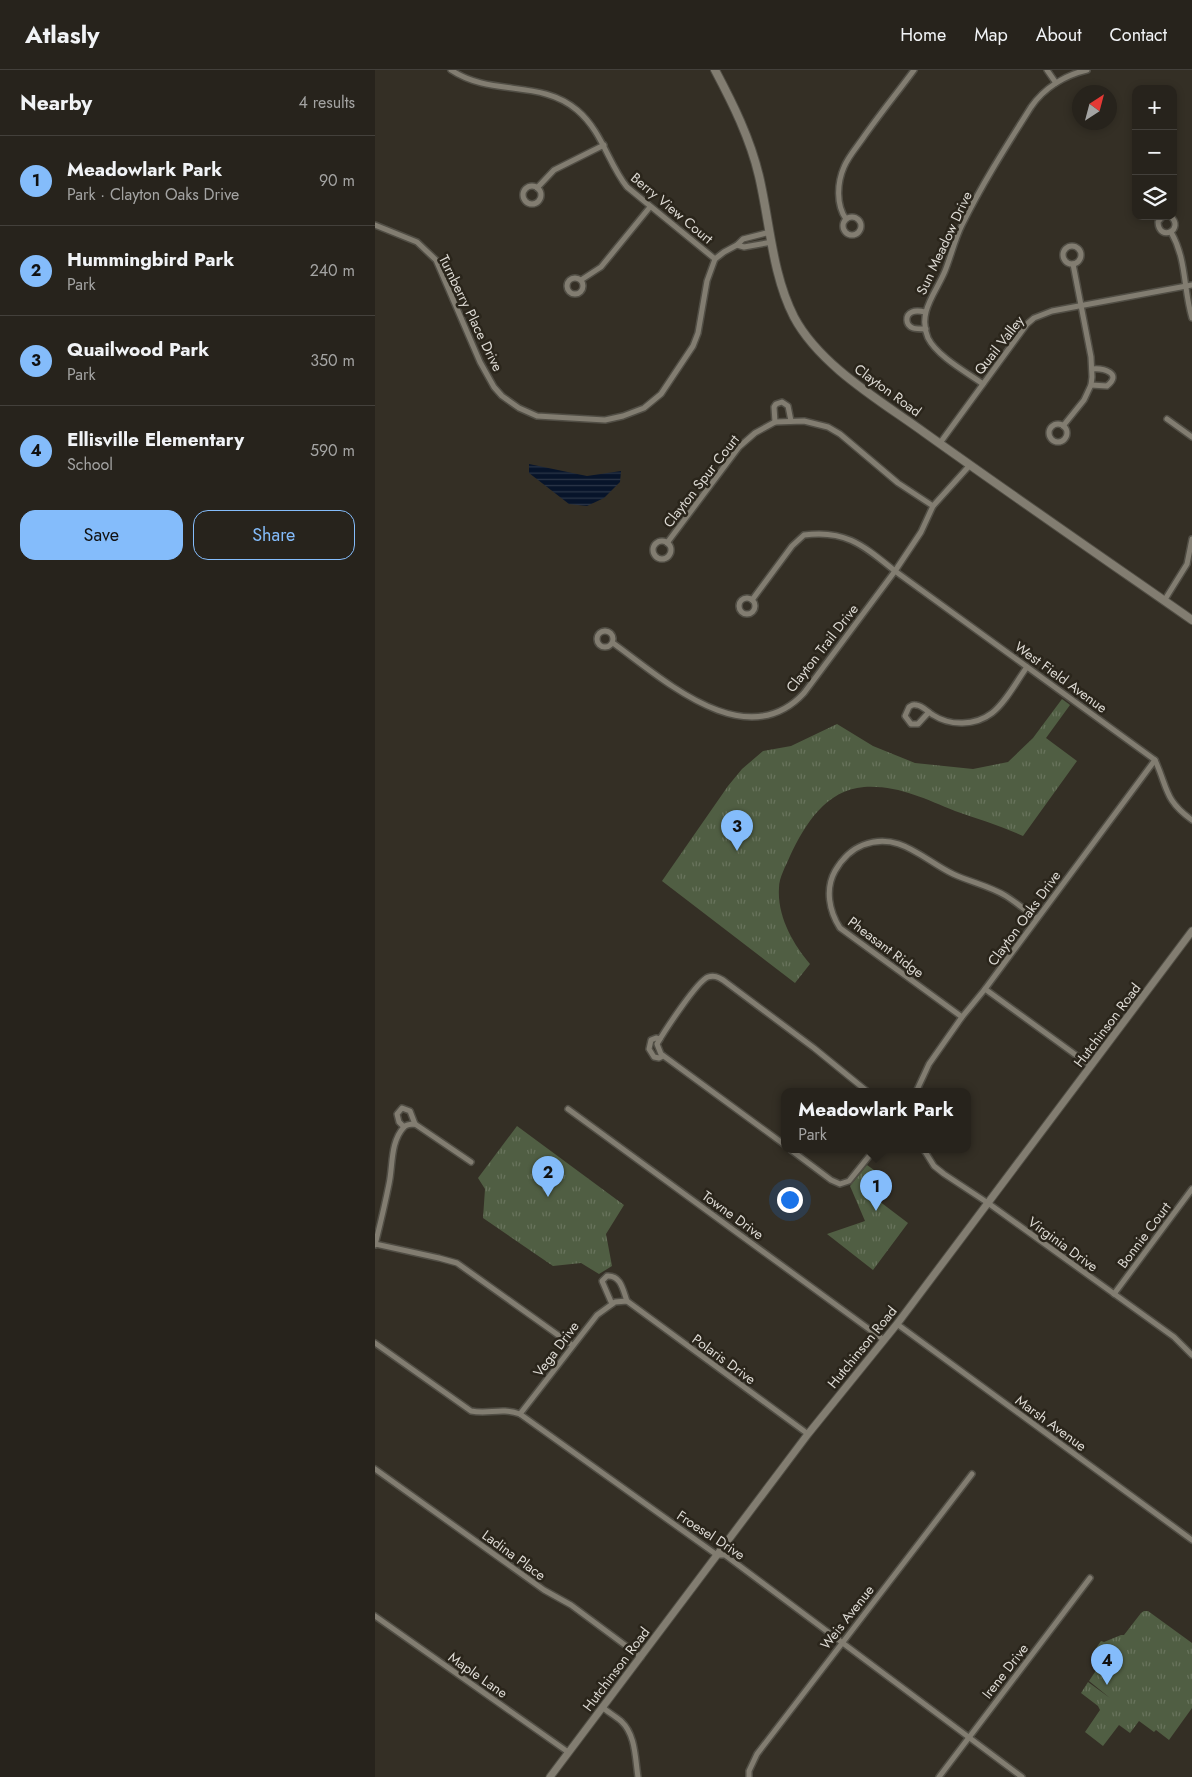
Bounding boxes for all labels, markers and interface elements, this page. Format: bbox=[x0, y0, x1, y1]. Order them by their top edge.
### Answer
text: Atlasly bbox=[25, 17, 100, 52]
text: Home bbox=[900, 22, 946, 48]
text: Map bbox=[974, 22, 1008, 48]
text: About bbox=[1036, 22, 1081, 48]
text: Contact bbox=[1109, 22, 1167, 48]
north arrow bbox=[1072, 85, 1117, 130]
map controls bbox=[1132, 85, 1177, 220]
button: + bbox=[1132, 85, 1177, 130]
text: Nearby bbox=[20, 88, 92, 118]
text: 4 results bbox=[299, 91, 355, 114]
button: − bbox=[1132, 130, 1177, 175]
text: Meadowlark Park bbox=[67, 156, 222, 183]
street label: Berry View Court bbox=[627, 168, 718, 249]
text: 1 bbox=[32, 169, 40, 192]
text: 90 m bbox=[319, 169, 355, 192]
button: layers bbox=[1132, 175, 1177, 220]
text: Park · Clayton Oaks Drive bbox=[67, 183, 239, 206]
street label: Sun Meadow Drive bbox=[911, 188, 977, 298]
text: Hummingbird Park bbox=[67, 246, 234, 273]
street label: Turnberry Place Drive bbox=[434, 251, 508, 375]
text: 2 bbox=[31, 259, 41, 282]
text: 240 m bbox=[310, 259, 355, 282]
text: Park bbox=[67, 273, 96, 296]
street label: Quail Valley bbox=[969, 310, 1029, 379]
text: Quailwood Park bbox=[67, 336, 209, 363]
text: 3 bbox=[31, 349, 41, 372]
text: 350 m bbox=[310, 349, 355, 372]
street label: Clayton Road bbox=[850, 359, 926, 421]
text: Park bbox=[67, 363, 96, 386]
text: Ellisville Elementary bbox=[67, 426, 244, 453]
street label: Clayton Spur Court bbox=[658, 430, 744, 532]
text: 4 bbox=[30, 439, 42, 462]
text: 590 m bbox=[310, 439, 355, 462]
text: School bbox=[67, 453, 113, 476]
button: Save bbox=[20, 510, 183, 560]
button: Share bbox=[193, 510, 355, 560]
street label: Clayton Trail Drive bbox=[781, 600, 863, 696]
street label: West Field Avenue bbox=[1011, 637, 1111, 717]
pin: 3 bbox=[721, 810, 753, 851]
street label: Clayton Oaks Drive bbox=[983, 866, 1065, 970]
street label: Pheasant Ridge bbox=[844, 912, 928, 982]
street label: Hutchinson Road bbox=[1069, 979, 1145, 1071]
popup bbox=[781, 1088, 971, 1153]
text: Meadowlark Park bbox=[798, 1096, 954, 1123]
text: Park bbox=[798, 1123, 827, 1146]
pin: 2 bbox=[532, 1156, 564, 1197]
pin: 1 bbox=[860, 1170, 892, 1211]
street label: Towne Drive bbox=[698, 1186, 768, 1244]
your location bbox=[777, 1187, 803, 1213]
street label: Bonnie Court bbox=[1113, 1197, 1176, 1272]
street label: Virginia Drive bbox=[1024, 1212, 1102, 1276]
street label: Hutchinson Road bbox=[823, 1302, 901, 1392]
street label: Vega Drive bbox=[528, 1317, 584, 1381]
street label: Polaris Drive bbox=[688, 1329, 760, 1389]
street label: Marsh Avenue bbox=[1011, 1390, 1091, 1456]
street label: Froesel Drive bbox=[673, 1505, 749, 1565]
street label: Ladina Place bbox=[478, 1525, 550, 1585]
street label: Weis Avenue bbox=[815, 1580, 879, 1654]
street label: Hutchinson Road bbox=[578, 1623, 654, 1715]
street label: Irene Drive bbox=[977, 1639, 1033, 1703]
pin: 4 bbox=[1091, 1644, 1123, 1685]
street label: Maple Lane bbox=[444, 1647, 512, 1703]

